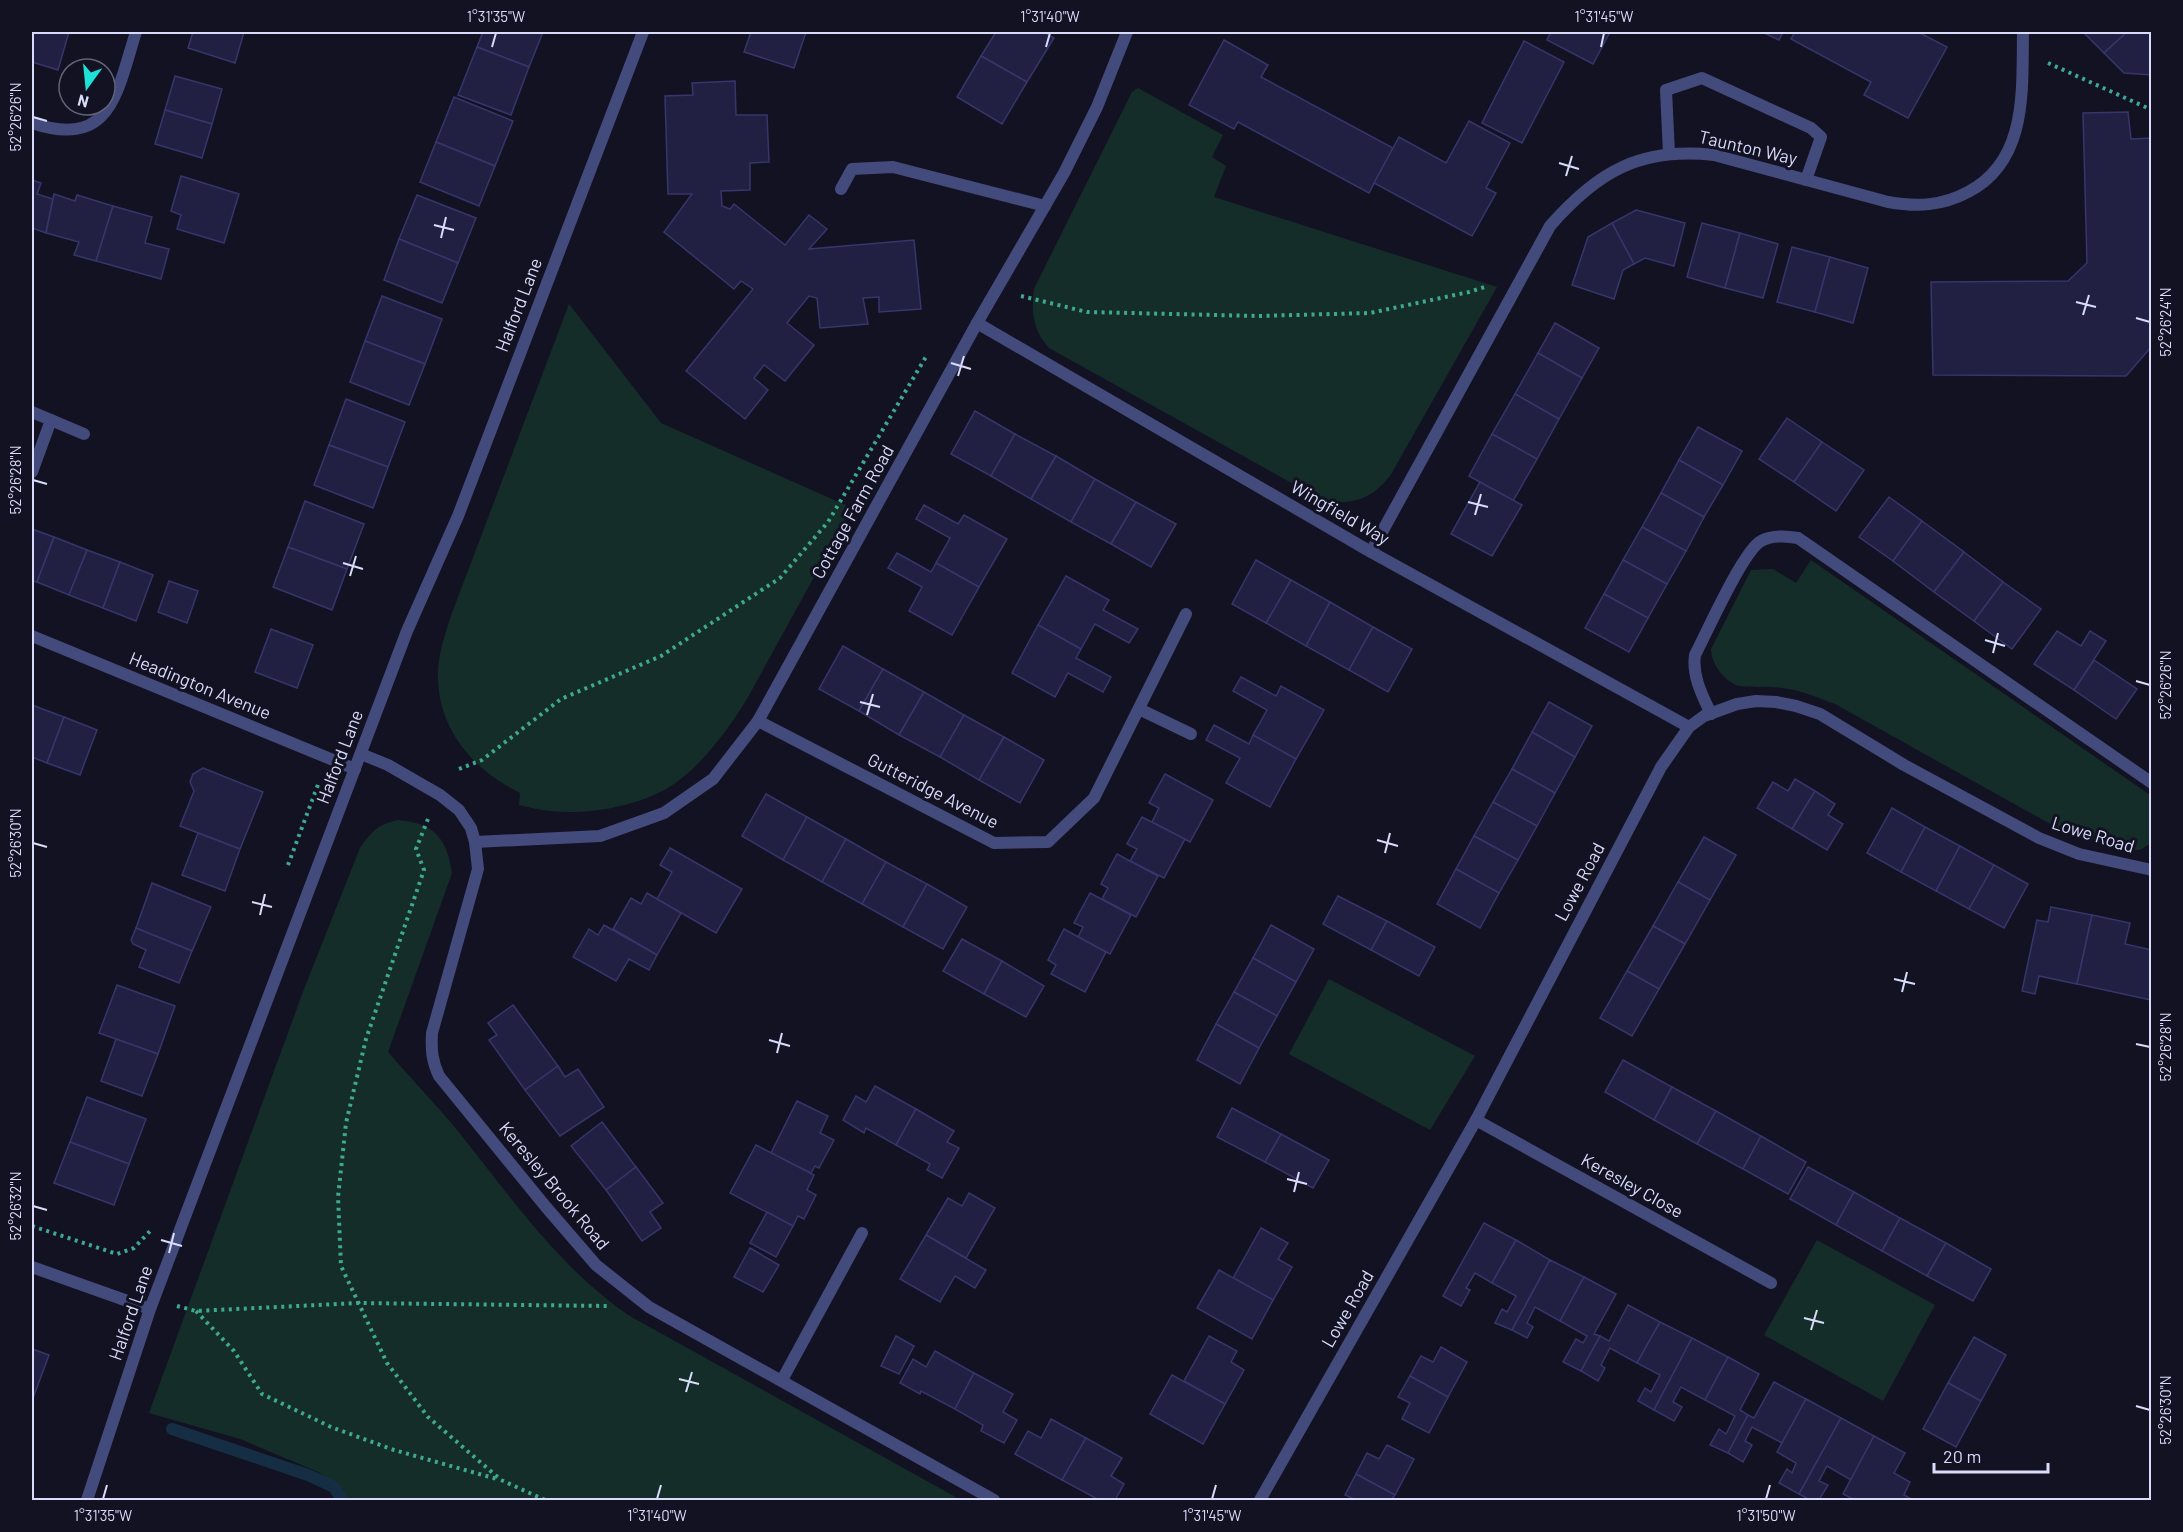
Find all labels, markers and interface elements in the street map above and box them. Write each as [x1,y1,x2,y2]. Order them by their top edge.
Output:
text: 1°31'35"W [467,7,525,25]
text: 1°31'40"W [1020,7,1080,25]
text: 1°31'45"W [1575,7,1633,25]
north arrow [57,57,117,117]
text: 52°26'26"N [6,82,24,152]
text: N [75,91,91,113]
street label: Taunton Way [1697,125,1800,169]
street label: Halford Lane [490,255,546,355]
text: 52°26'24"N [2156,287,2174,357]
street label: Cottage Farm Road [806,441,898,582]
text: 52°26'28"N [6,445,24,515]
street label: Wingfield Way [1287,475,1394,549]
street label: Headington Avenue [126,647,274,724]
text: 52°26'26"N [2156,650,2174,720]
street label: Halford Lane [311,707,367,807]
street label: Gutteridge Avenue [864,748,1003,833]
text: 52°26'30"N [6,808,24,878]
street label: Lowe Road [2049,811,2137,857]
street label: Lowe Road [1549,839,1609,924]
text: 52°26'28"N [2156,1012,2174,1082]
street label: Keresley Brook Road [495,1117,615,1254]
street label: Keresley Close [1578,1148,1687,1222]
text: 52°26'32"N [6,1171,24,1241]
street label: Halford Lane [104,1262,157,1363]
street label: Lowe Road [1316,1266,1378,1351]
text: 52°26'30"N [2156,1375,2174,1445]
scale bar [1934,1436,2048,1474]
text: 20 m [1943,1445,1981,1467]
text: 1°31'35"W [74,1506,132,1524]
text: 1°31'40"W [627,1506,687,1524]
text: 1°31'45"W [1183,1506,1241,1524]
text: 1°31'50"W [1736,1506,1796,1524]

